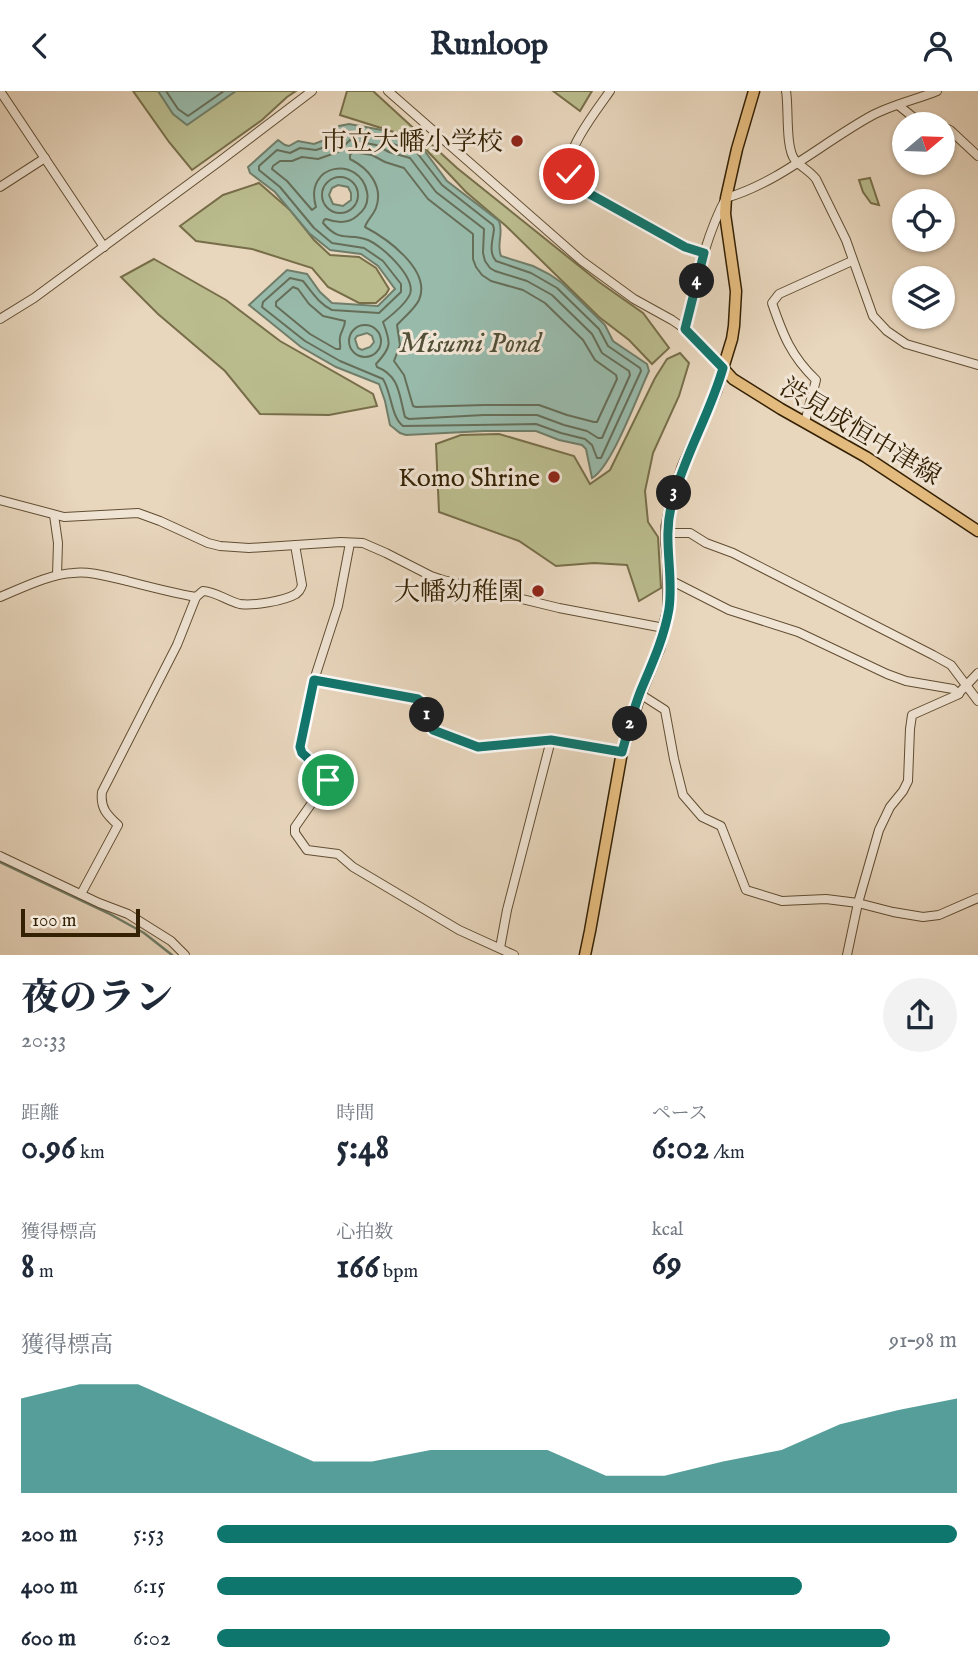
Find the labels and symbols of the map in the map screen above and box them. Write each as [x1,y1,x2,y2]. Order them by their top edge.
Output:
north arrow [892,112,956,175]
place label: 市立大幡小学校 [321,126,503,159]
marker: 市立大幡小学校 [509,133,525,149]
pin [539,144,599,204]
pin: 4 [680,263,714,299]
water label: Misumi Pond [399,327,543,362]
street label: 渋見成恒中津線 [774,371,947,493]
place label: Komo Shrine [398,462,540,495]
marker: Komo Shrine [546,469,562,485]
pin: 3 [656,475,692,511]
place label: 大幡幼稚園 [394,576,524,609]
marker: 大幡幼稚園 [530,583,546,599]
pin: 1 [410,697,444,733]
pin: 2 [612,707,648,741]
pin [298,750,358,810]
scale bar [21,905,140,937]

